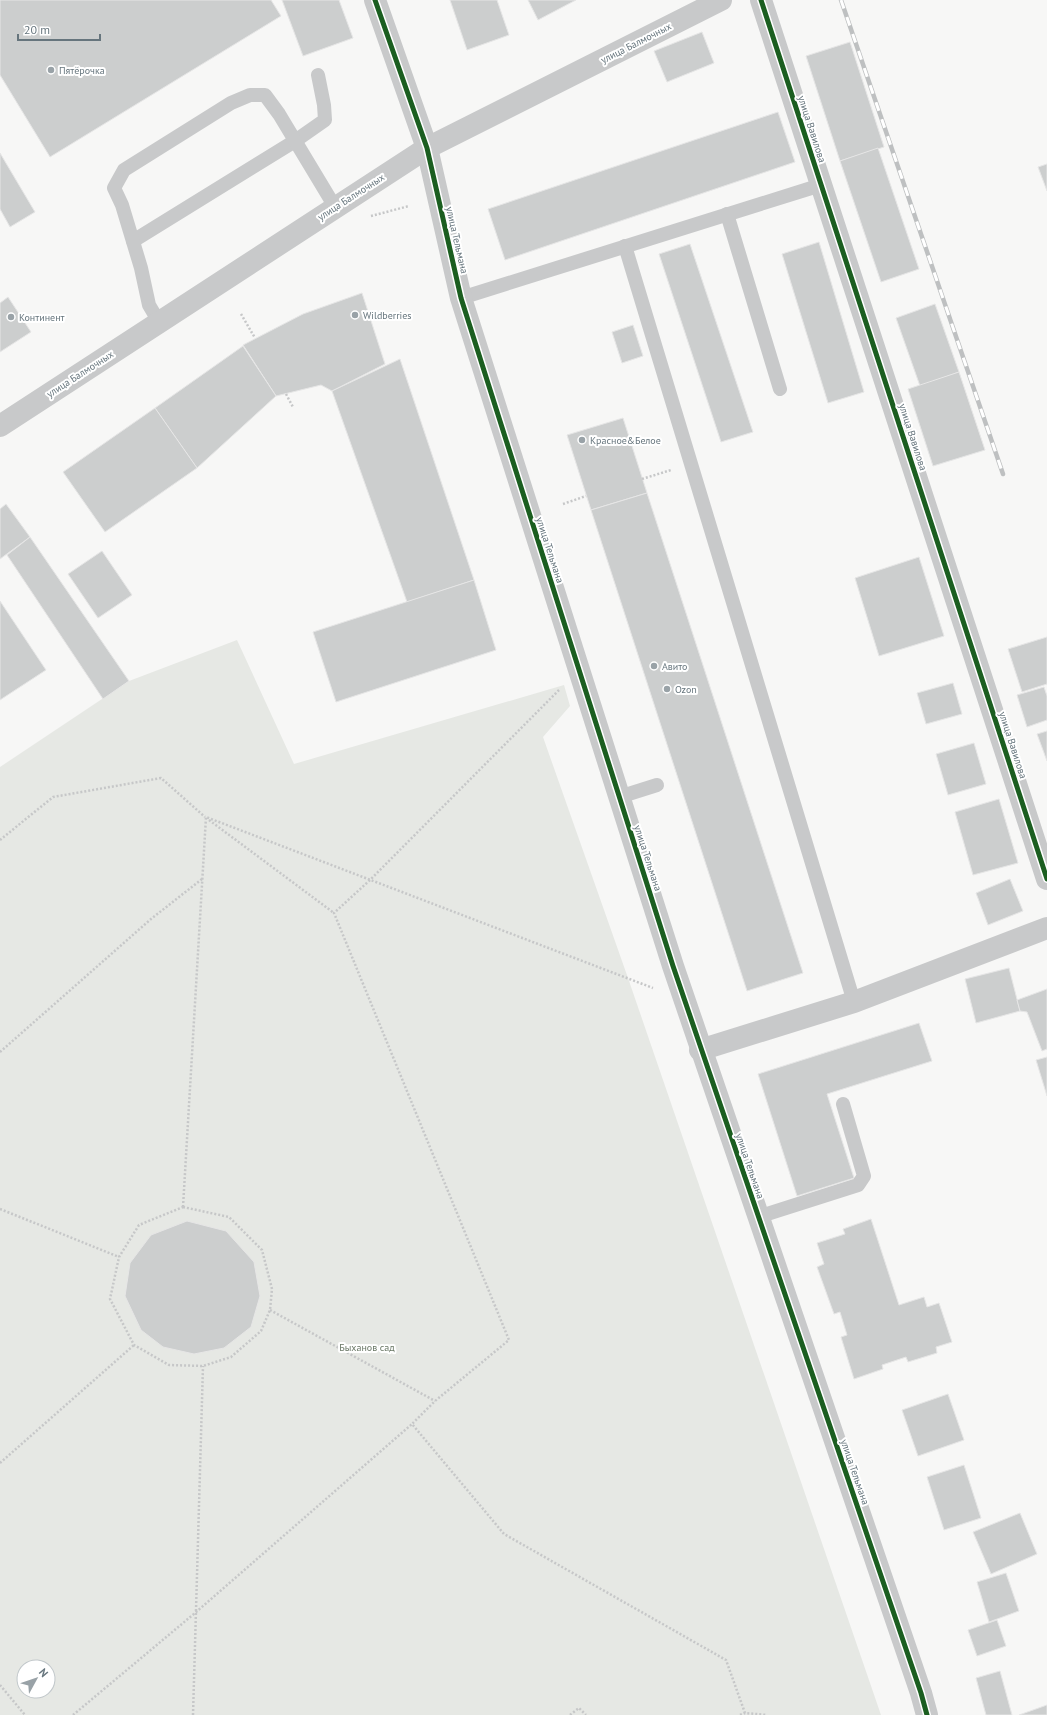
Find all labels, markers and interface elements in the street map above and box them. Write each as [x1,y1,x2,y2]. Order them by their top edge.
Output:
scale bar [18,16,100,42]
street label: улица Балмочных [599,20,673,66]
text: 20 m [24,22,50,37]
place label: Пятёрочка [59,64,105,77]
marker: Пятёрочка [46,65,56,75]
street label: улица Вавилова [795,94,829,164]
street label: улица Балмочных [315,170,387,224]
street label: улица Тельмана [443,205,471,275]
place label: Wildberries [363,309,412,322]
marker: Wildberries [350,310,360,320]
place label: Континент [19,311,65,324]
marker: Континент [6,312,16,322]
street label: улица Балмочных [44,347,116,401]
street label: улица Вавилова [896,402,930,472]
place label: Красное&Белое [590,434,661,447]
marker: Красное&Белое [577,435,587,445]
street label: улица Тельмана [533,515,567,585]
place label: Авито [662,660,687,673]
marker: Авито [649,661,659,671]
place label: Ozon [675,683,697,696]
marker: Ozon [662,684,672,694]
street label: улица Вавилова [996,710,1030,780]
street label: улица Тельмана [631,823,665,893]
street label: улица Тельмана [733,1132,767,1200]
park label: Быханов сад [339,1341,395,1354]
street label: улица Тельмана [838,1438,872,1506]
north arrow [16,1659,56,1699]
text: N [36,1665,51,1680]

